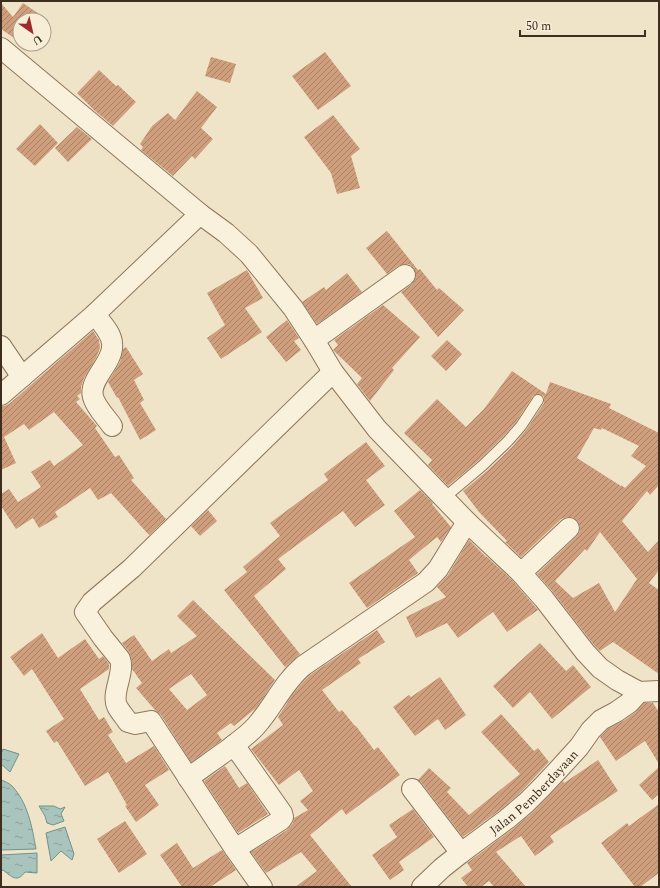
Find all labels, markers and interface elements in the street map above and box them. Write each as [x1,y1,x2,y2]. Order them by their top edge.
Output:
north arrow [12,12,52,52]
scale bar [520,12,645,38]
text: 50 m [526,17,551,36]
text: U [29,30,46,50]
street label: Jalan Pemberdayaan [485,745,584,840]

